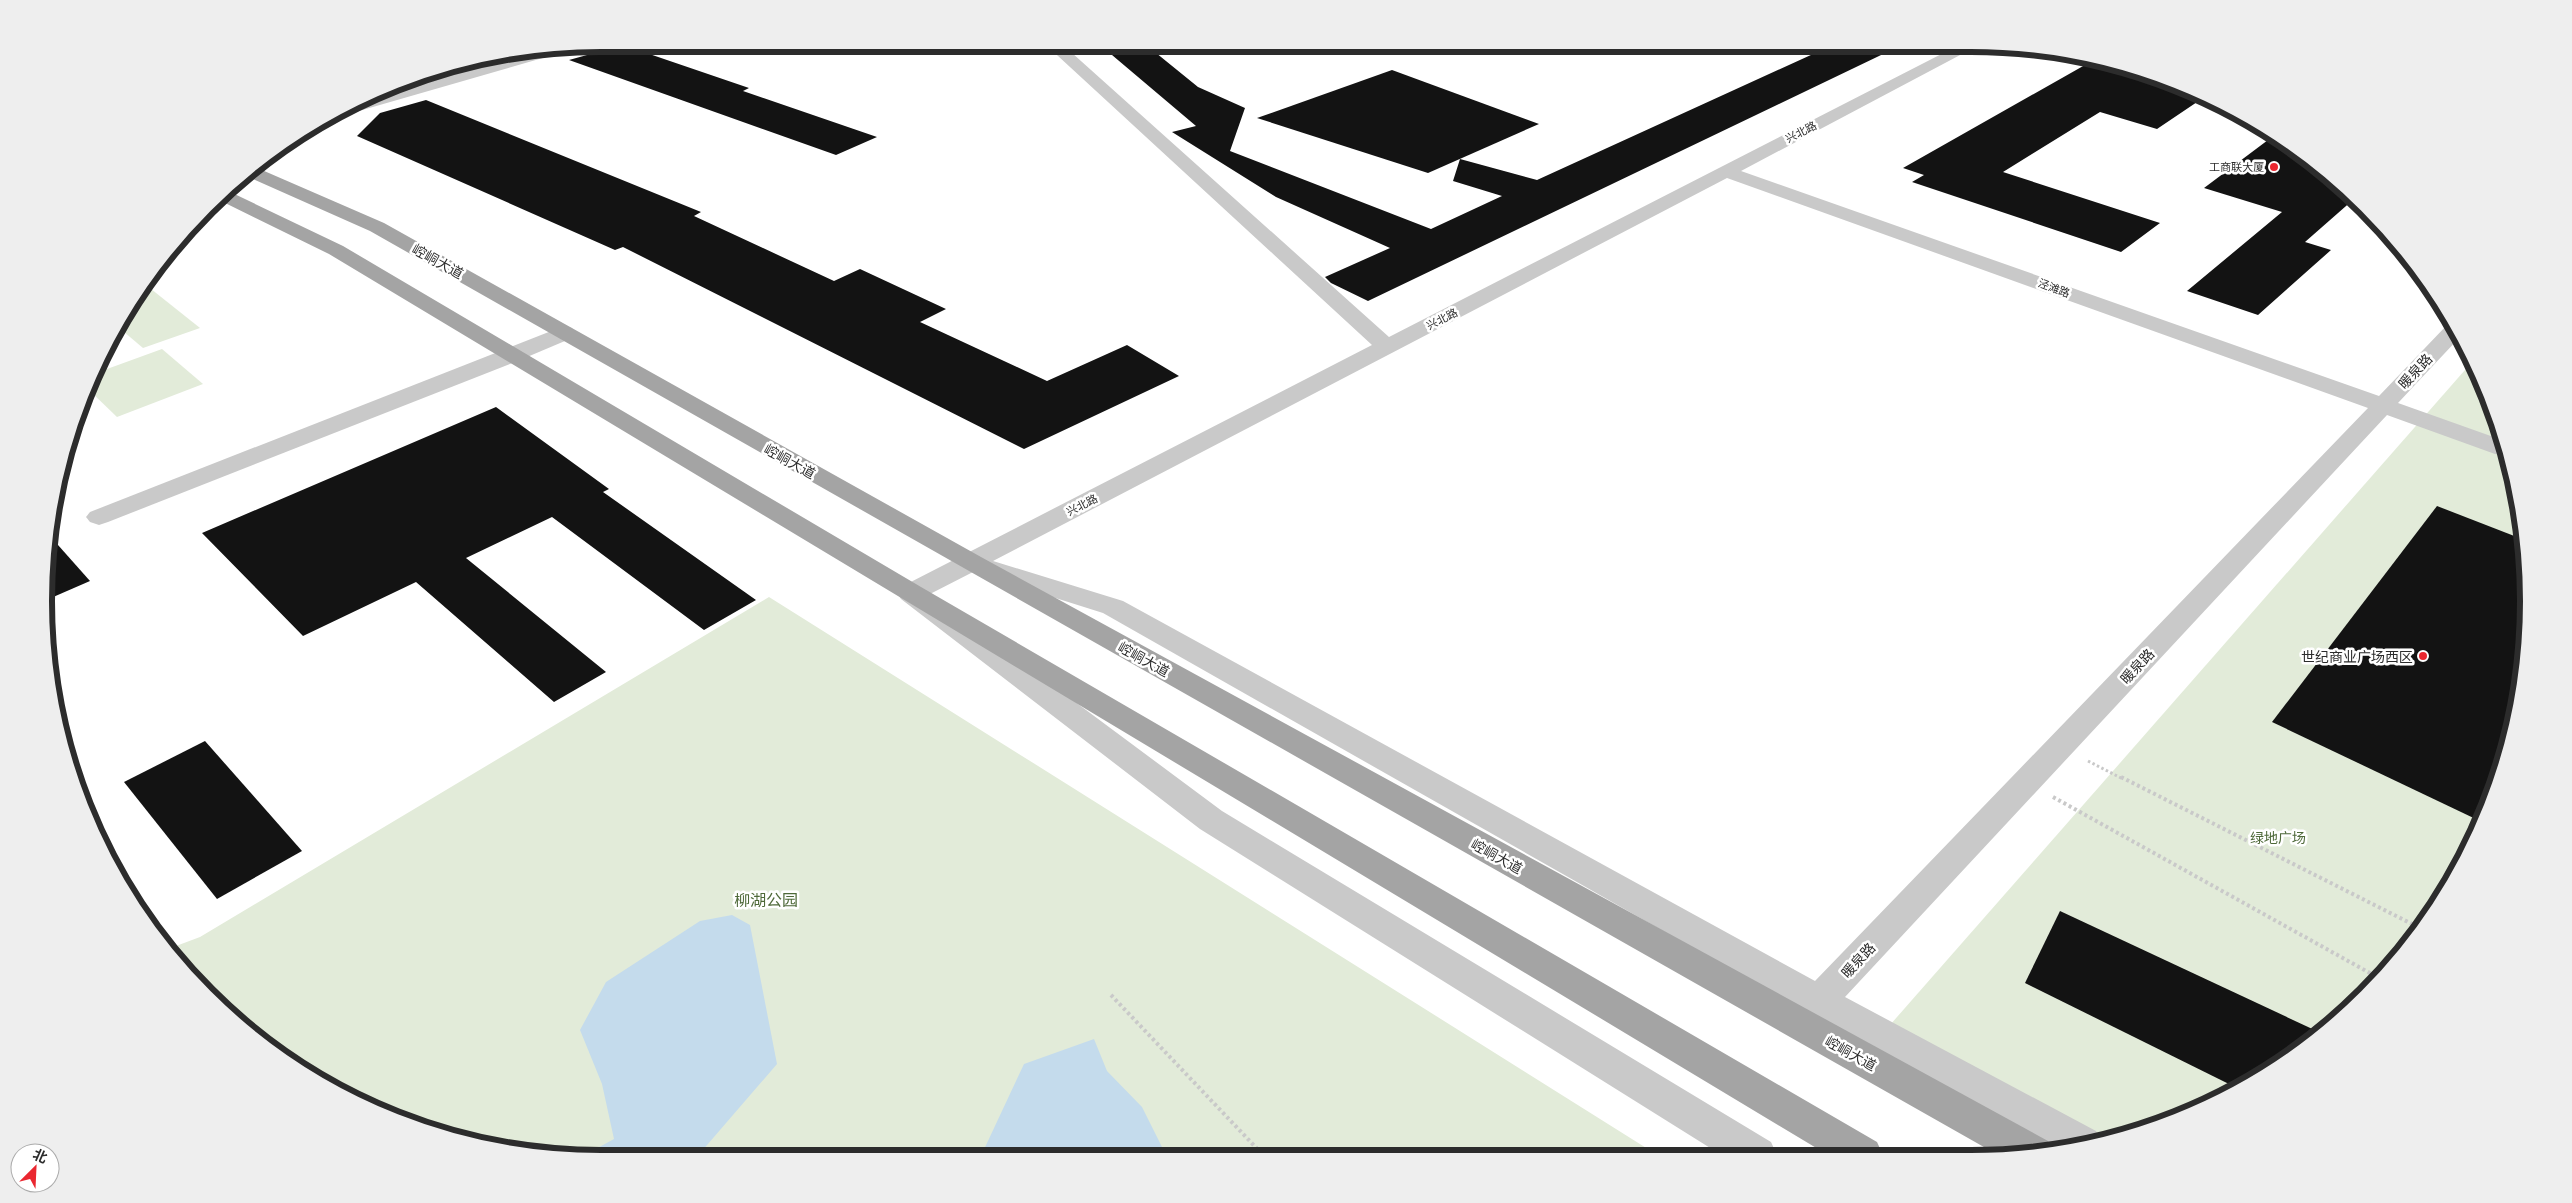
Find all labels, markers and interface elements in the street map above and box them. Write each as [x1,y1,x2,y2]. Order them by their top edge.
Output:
street label: 兴北路 [1783,117,1819,147]
place label: 工商联大厦 [2209,159,2264,175]
marker: 工商联大厦 [2268,161,2280,173]
street label: 崆峒大道 [408,238,468,284]
street label: 泾滩路 [2036,275,2072,301]
street label: 兴北路 [1424,304,1460,334]
street label: 暖泉路 [2393,348,2437,394]
street label: 崆峒大道 [760,438,820,484]
street label: 兴北路 [1064,490,1100,520]
street label: 崆峒大道 [1114,636,1174,682]
street label: 暖泉路 [2115,643,2159,689]
place label: 世纪商业广场西区 [2301,646,2413,667]
marker: 世纪商业广场西区 [2417,650,2429,662]
park label: 绿地广场 [2250,827,2306,848]
street label: 崆峒大道 [1467,833,1527,879]
park label: 柳湖公园 [734,888,798,912]
street label: 暖泉路 [1836,937,1880,983]
street label: 崆峒大道 [1821,1030,1881,1076]
north arrow [10,1143,60,1193]
text: 北 [30,1143,51,1168]

